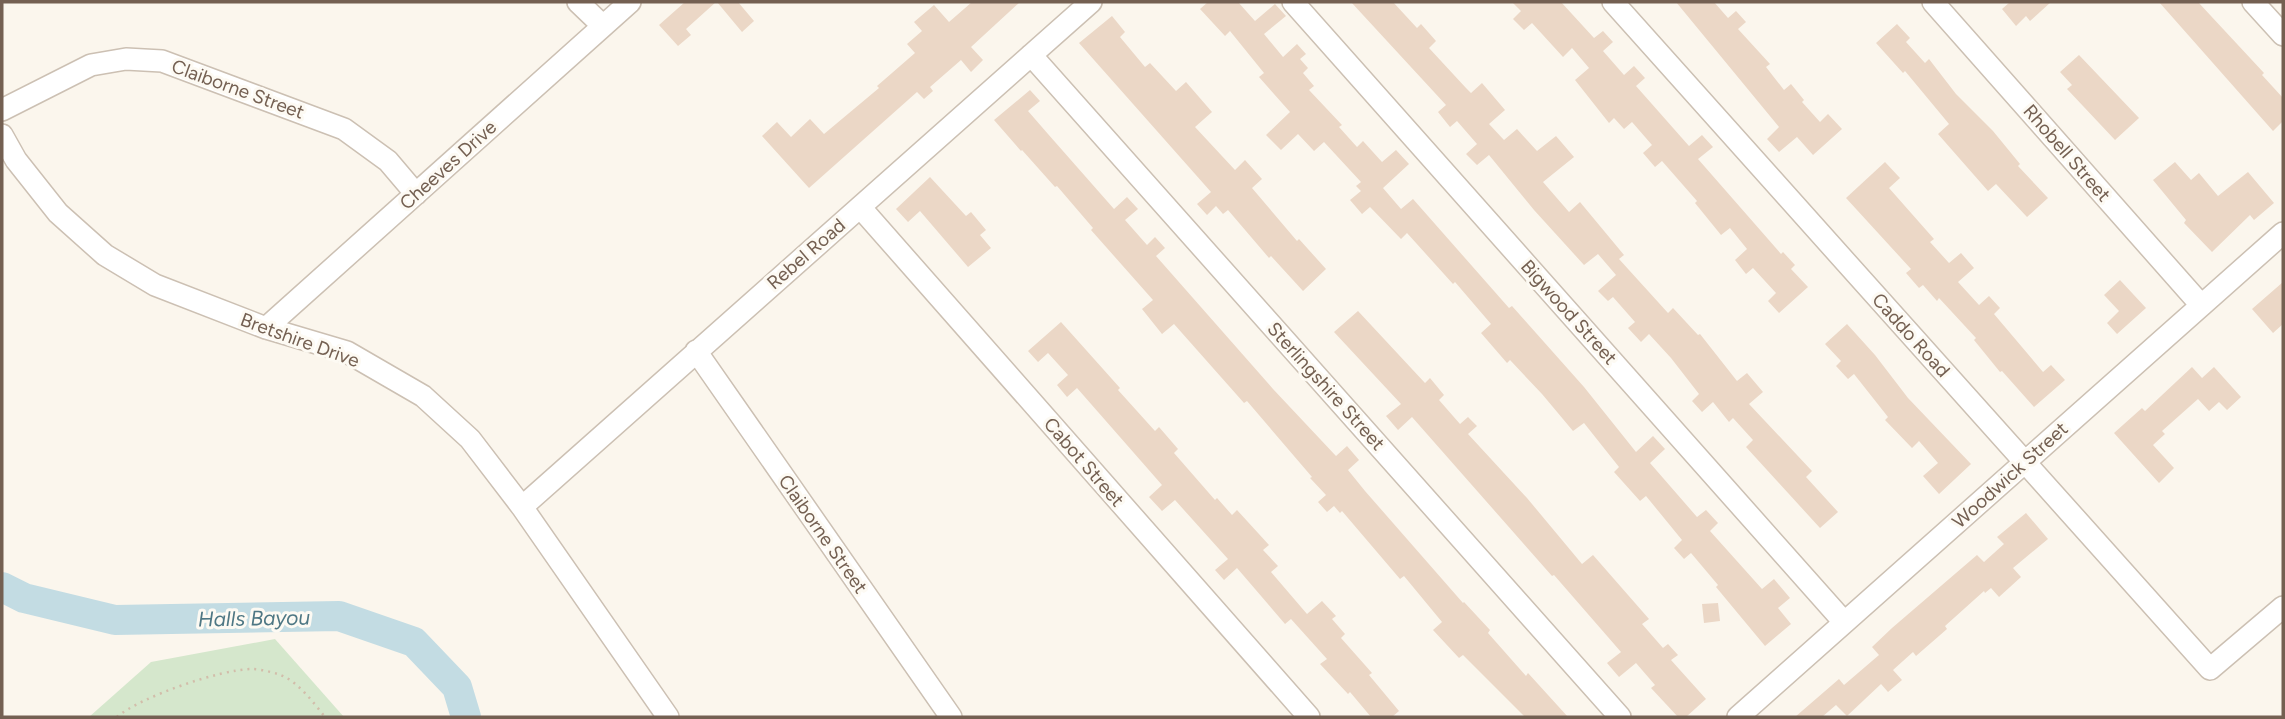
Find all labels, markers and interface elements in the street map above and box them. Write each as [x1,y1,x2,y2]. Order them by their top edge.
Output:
street label: Claiborne Street [169,54,307,124]
street label: Rhobell Street [2019,100,2115,206]
street label: Cheeves Drive [395,116,501,214]
street label: Rebel Road [762,214,850,294]
street label: Bigwood Street [1516,255,1622,369]
street label: Caddo Road [1867,288,1955,382]
street label: Bretshire Drive [237,308,363,372]
street label: Sterlingshire Street [1262,317,1390,455]
street label: Cabot Street [1039,413,1129,511]
street label: Woodwick Street [1948,417,2072,533]
street label: Claiborne Street [774,470,872,598]
water label: Halls Bayou [198,605,311,631]

